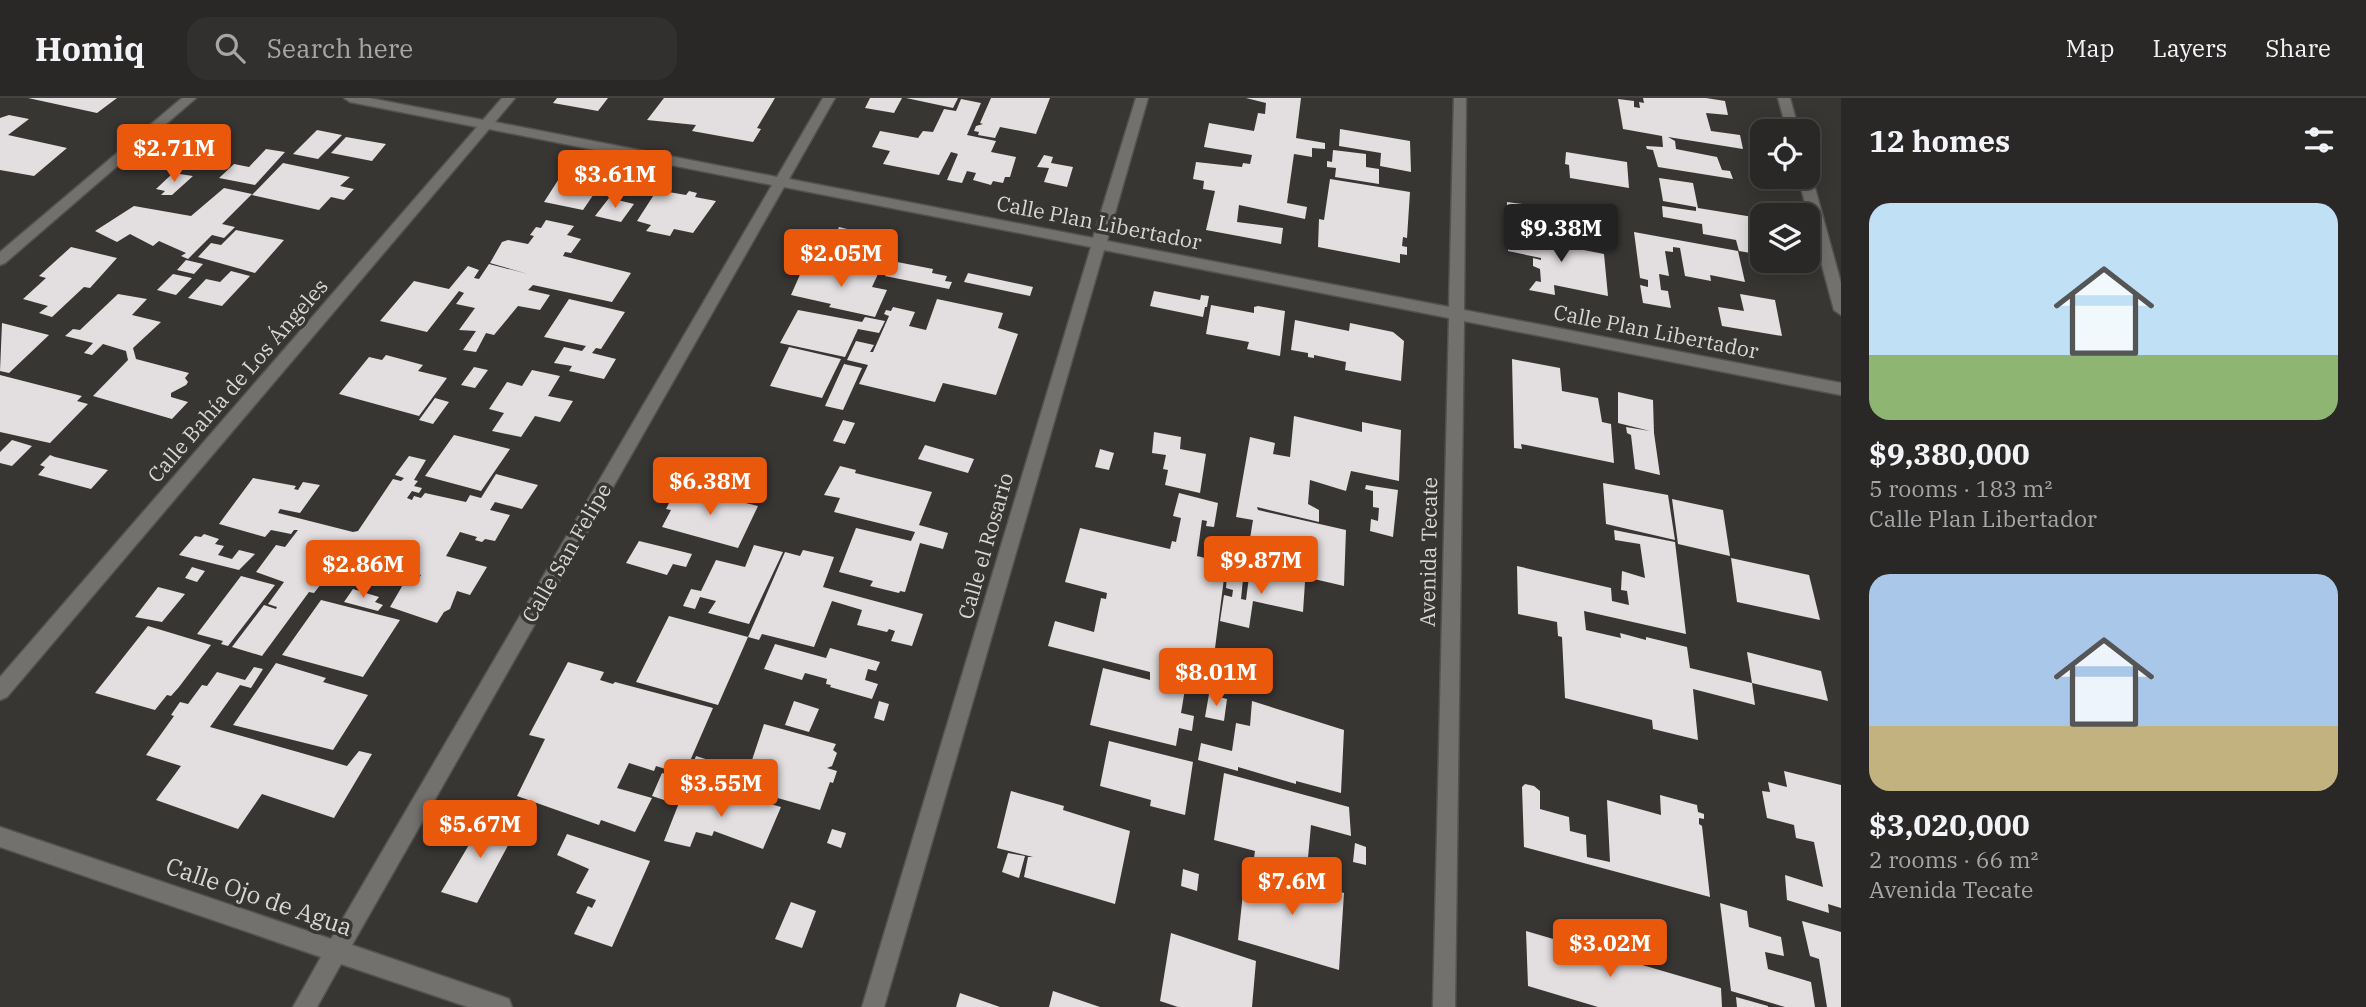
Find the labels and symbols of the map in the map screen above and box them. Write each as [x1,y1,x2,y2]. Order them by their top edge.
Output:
pin: $2.71M [117,125,231,184]
pin: $3.61M [558,150,672,210]
street label: Calle Plan Libertador [994,188,1205,256]
pin: $9.38M [1504,204,1618,264]
pin: $2.05M [784,230,898,289]
street label: Calle Bahía de Los Ángeles [141,272,334,488]
street label: Calle Plan Libertador [1551,297,1762,365]
pin: $6.38M [653,458,767,517]
street label: Calle el Rosario [951,469,1019,622]
street label: Avenida Tecate [1413,477,1443,627]
street label: Calle San Felipe [515,478,617,627]
pin: $9.87M [1204,536,1318,596]
pin: $2.86M [306,540,420,600]
pin: $8.01M [1159,648,1273,708]
pin: $3.55M [664,760,778,819]
pin: $5.67M [423,800,537,860]
street label: Calle Ojo de Agua [162,849,357,943]
pin: $7.6M [1243,858,1341,917]
pin: $3.02M [1553,920,1667,979]

